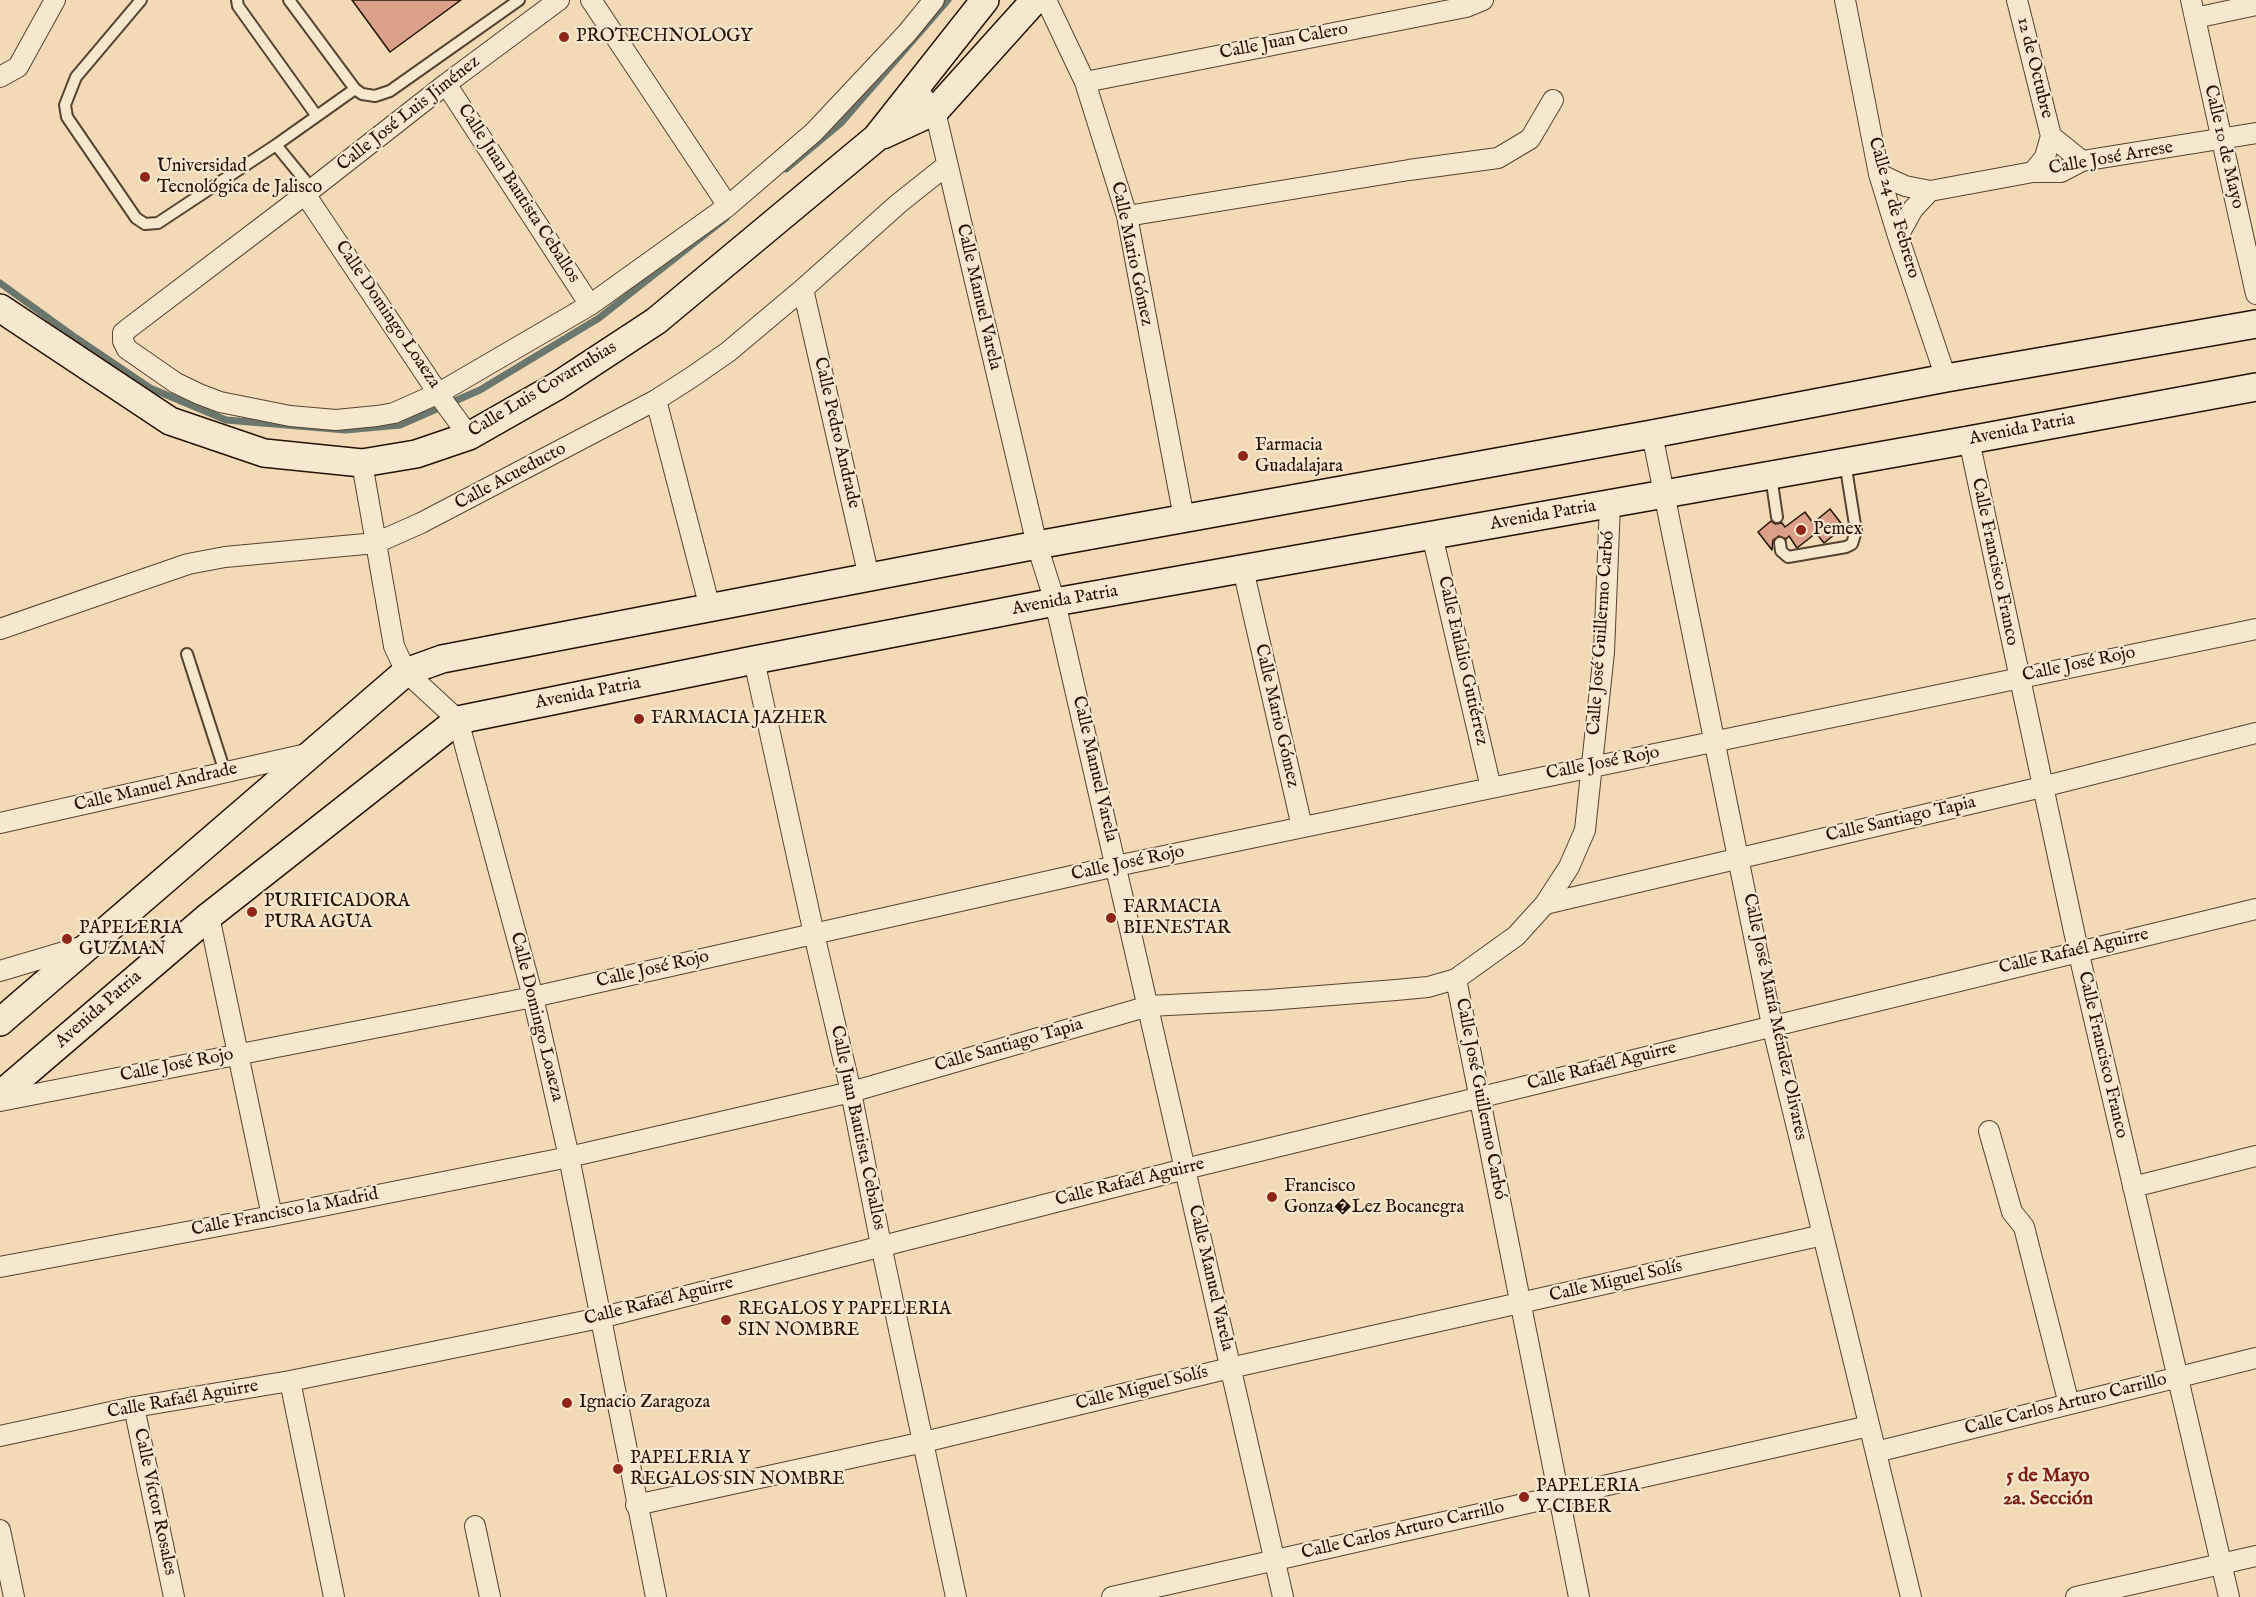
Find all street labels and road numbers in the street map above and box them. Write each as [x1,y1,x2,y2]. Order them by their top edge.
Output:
street label: 12 de Octubre [2011,15,2057,121]
street label: Calle Juan Calero [1218,19,1350,65]
street label: Calle José Luis Jiménez [333,52,485,176]
street label: Calle 10 de Mayo [2198,83,2248,211]
street label: Calle Juan Bautista Ceballos [452,101,584,287]
street label: Calle 24 de Febrero [1863,135,1923,281]
street label: Calle José Arrese [2047,137,2175,181]
street label: Calle Mario Gómez [1105,180,1157,328]
street label: Calle Manuel Varela [951,222,1005,372]
street label: Calle Domingo Loaeza [330,237,444,393]
street label: Calle Luis Covarrubias [465,337,621,443]
street label: Calle Pedro Andrade [808,355,864,511]
street label: Avenida Patria [1967,409,2077,451]
street label: Calle Acueducto [452,439,570,515]
street label: Calle Francisco Franco [1966,476,2022,648]
street label: Avenida Patria [1488,496,1598,536]
street label: Calle José Guillermo Carbó [1584,530,1620,736]
street label: Calle Eulalio Gutiérrez [1432,574,1492,748]
street label: Avenida Patria [1010,581,1120,621]
street label: Calle Mario Gómez [1249,642,1303,790]
street label: Calle José Rojo [2021,642,2137,688]
street label: Avenida Patria [533,673,643,715]
street label: Calle Manuel Varela [1067,694,1121,844]
street label: Calle José Rojo [1545,742,1661,786]
street label: Calle Manuel Andrade [72,759,240,817]
street label: Calle Santiago Tapia [1824,792,1978,848]
street label: Calle José Rojo [1070,841,1186,887]
street label: Calle José María Méndez Olivares [1737,892,1811,1142]
street label: Calle Rafaél Aguirre [1997,924,2151,980]
street label: Calle Domingo Loaeza [505,930,567,1104]
street label: Calle José Rojo [595,947,711,993]
street label: Avenida Patria [52,967,146,1053]
street label: Calle Francisco Franco [2072,969,2132,1141]
street label: Calle José Guillermo Carbó [1450,996,1510,1202]
street label: Calle Santiago Tapia [932,1015,1086,1077]
street label: Calle Juan Bautista Ceballos [825,1024,889,1232]
street label: Calle Rafaél Aguirre [1525,1038,1679,1096]
street label: Calle José Rojo [119,1044,235,1088]
street label: Calle Rafaél Aguirre [1053,1154,1207,1212]
street label: Calle Francisco la Madrid [190,1184,380,1242]
street label: Calle Manuel Varela [1183,1203,1237,1353]
street label: Calle Miguel Solís [1548,1256,1684,1308]
street label: Calle Rafaél Aguirre [582,1273,736,1331]
street label: Calle Miguel Solís [1074,1362,1210,1416]
street label: Calle Carlos Arturo Carrillo [1963,1369,2169,1441]
street label: Calle Rafaél Aguirre [106,1376,260,1424]
street label: Calle Víctor Rosales [128,1427,180,1577]
street label: Calle Carlos Arturo Carrillo [1300,1497,1506,1565]

